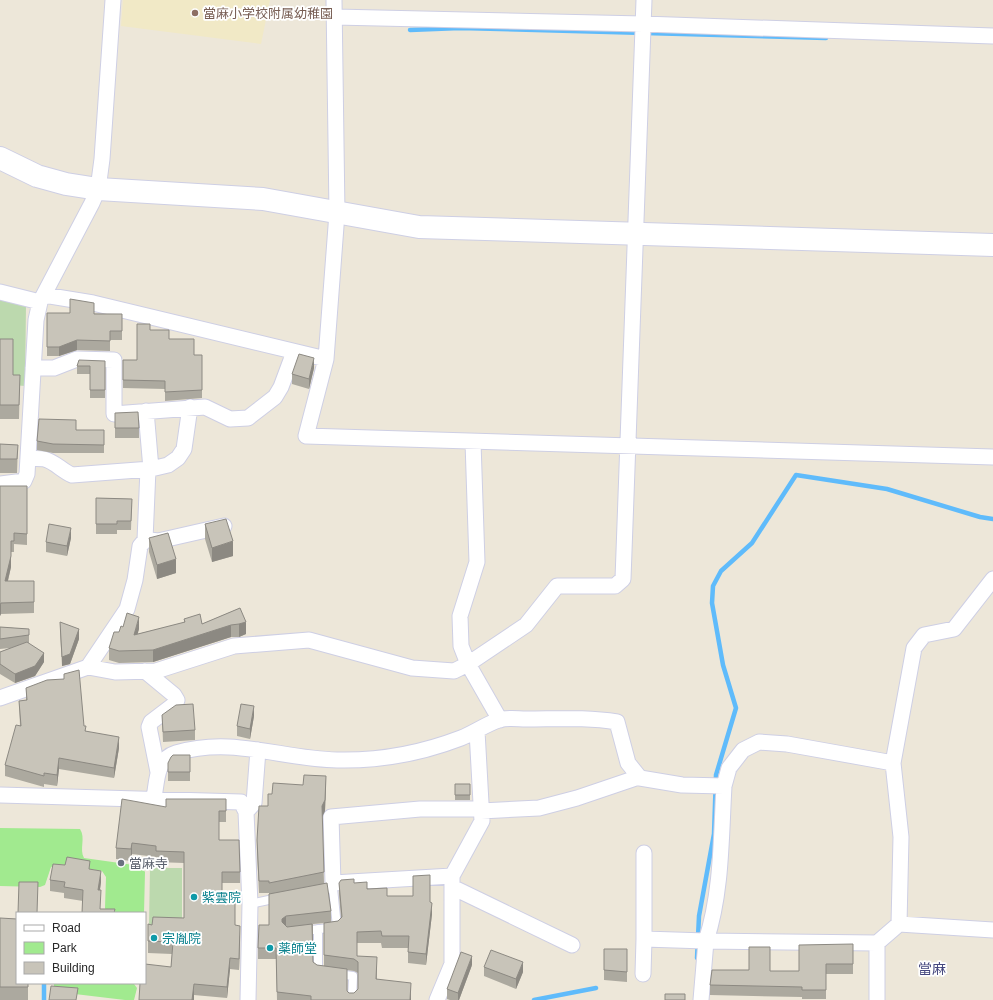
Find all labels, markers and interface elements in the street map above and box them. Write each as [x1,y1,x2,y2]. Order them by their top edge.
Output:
place label: 當麻小学校附属幼稚園 [203,6,333,21]
marker: 當麻小学校附属幼稚園 [190,8,200,18]
place label: 當麻寺 [129,856,168,871]
marker: 當麻寺 [116,858,126,868]
place label: 紫雲院 [202,890,241,905]
marker: 紫雲院 [189,892,199,902]
legend [16,912,146,984]
text: Road [52,921,81,935]
place label: 宗胤院 [162,931,201,946]
marker: 宗胤院 [149,933,159,943]
text: Park [52,941,78,955]
place label: 薬師堂 [278,941,317,956]
marker: 薬師堂 [265,943,275,953]
text: Building [52,961,95,975]
district label: 當麻 [918,961,946,977]

